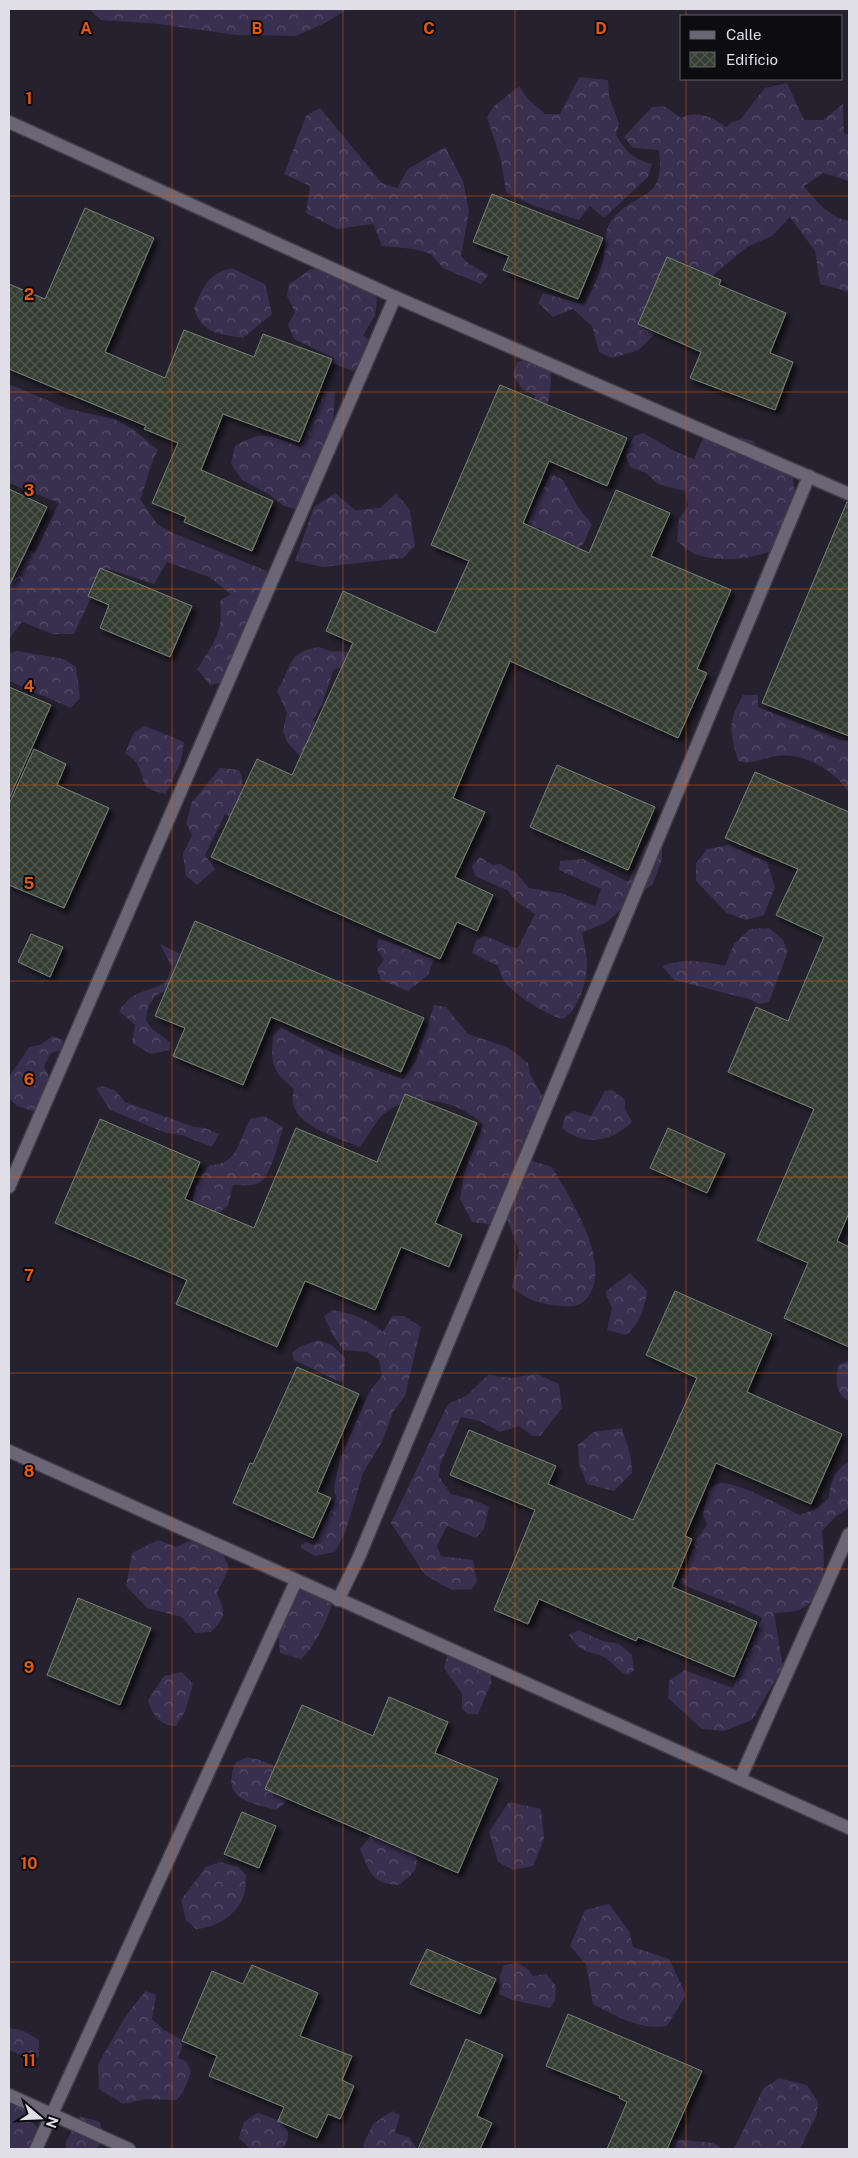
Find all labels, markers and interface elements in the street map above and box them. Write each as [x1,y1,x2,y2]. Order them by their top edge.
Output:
legend [680,15,843,80]
text: A [80,19,92,38]
text: B [252,19,263,38]
text: C [423,19,435,38]
text: D [595,19,607,38]
text: Calle [726,26,762,43]
text: Edificio [726,51,778,68]
text: 1 [26,89,32,108]
text: 2 [24,285,34,304]
text: 3 [24,481,34,500]
text: 4 [24,677,35,696]
text: 5 [24,874,35,893]
text: 6 [24,1070,34,1089]
text: 7 [24,1266,34,1285]
text: 8 [24,1462,35,1481]
text: 9 [24,1658,34,1677]
text: 10 [20,1854,38,1873]
text: 11 [22,2051,36,2070]
north arrow [15,2093,65,2143]
text: N [43,2114,62,2130]

